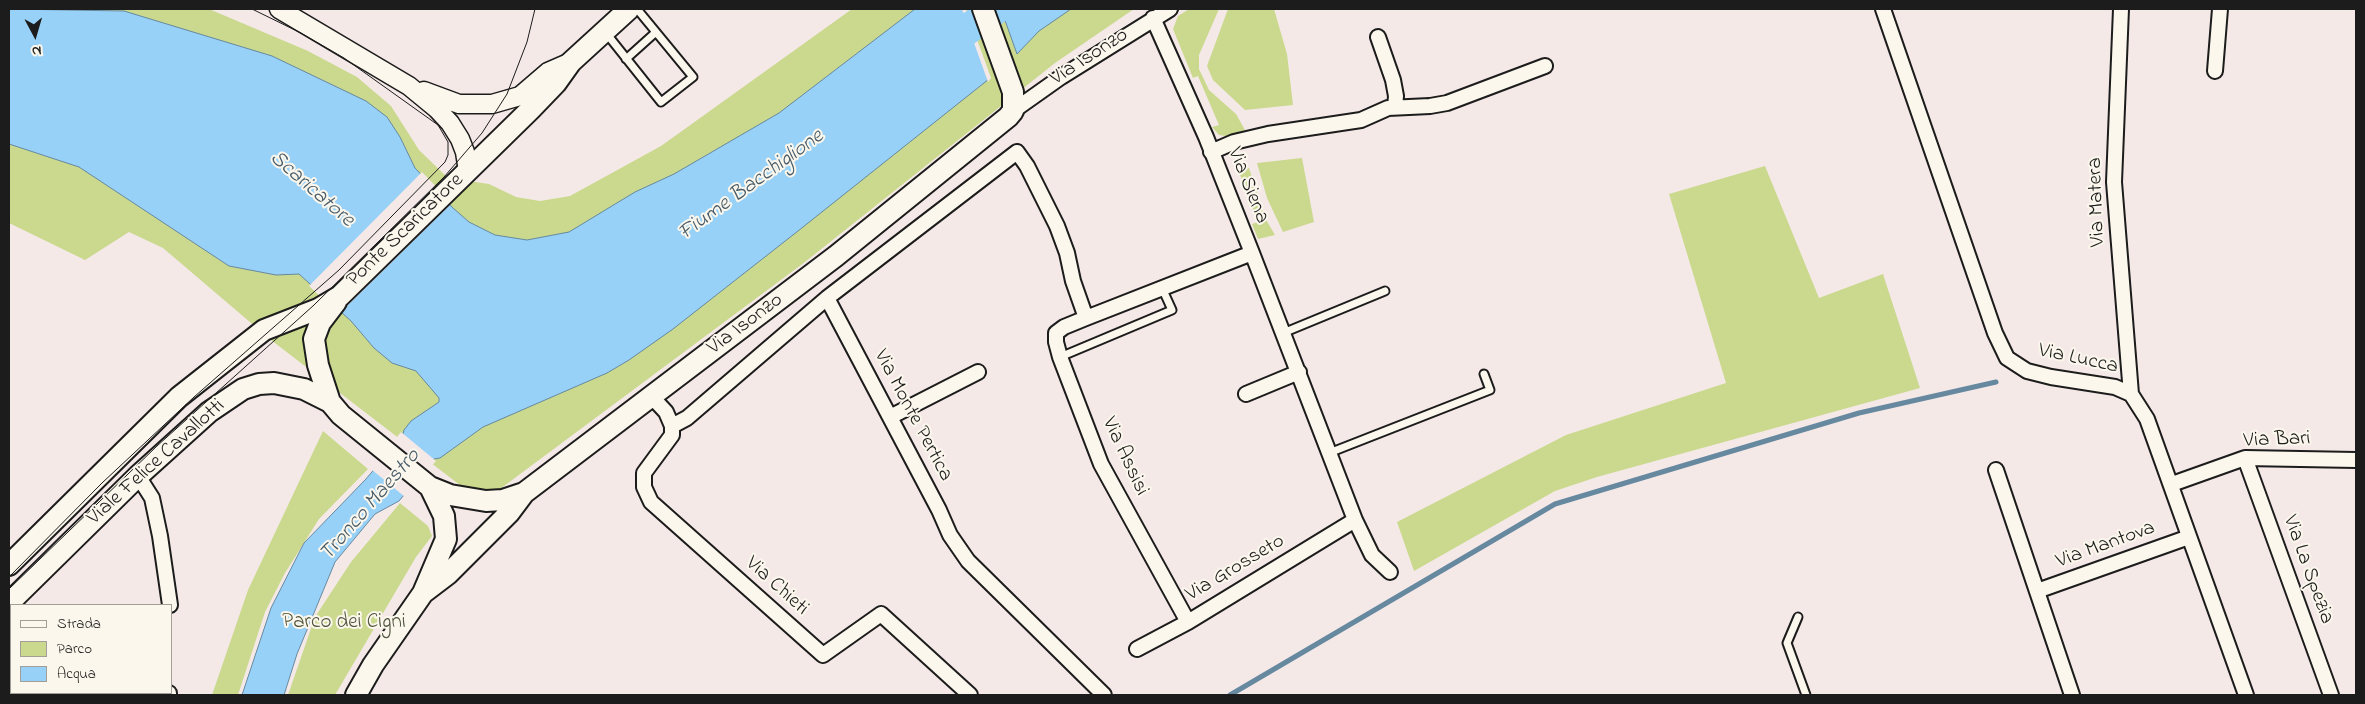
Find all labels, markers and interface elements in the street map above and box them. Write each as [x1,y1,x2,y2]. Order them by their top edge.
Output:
north arrow [10,10,60,60]
street label: Via Isonzo [1046,23,1134,93]
text: N [31,39,42,61]
water label: Fiume Bacchiglione [674,125,830,247]
street label: Via Siena [1220,144,1274,228]
water label: Scaricatore [263,146,359,234]
street label: Via Matera [2084,157,2112,247]
street label: Ponte Scaricatore [342,169,470,293]
street label: Via Isonzo [703,288,789,362]
street label: Via Lucca [2036,339,2120,381]
street label: Via Monte Pertica [867,346,957,486]
street label: Viale Felice Cavallotti [83,395,231,531]
street label: Via Assisi [1095,414,1153,500]
street label: Via Bari [2243,427,2311,455]
water label: Tronco Maestro [315,444,427,568]
street label: Via La Spezia [2276,512,2338,628]
street label: Via Mantova [2053,517,2159,575]
street label: Via Grosseto [1182,530,1290,608]
street label: Via Chieti [739,552,813,622]
legend [10,604,172,694]
park label: Parco dei Cigni [282,611,406,637]
text: Strada [57,613,101,635]
text: Parco [57,638,92,660]
text: Acqua [57,663,96,685]

